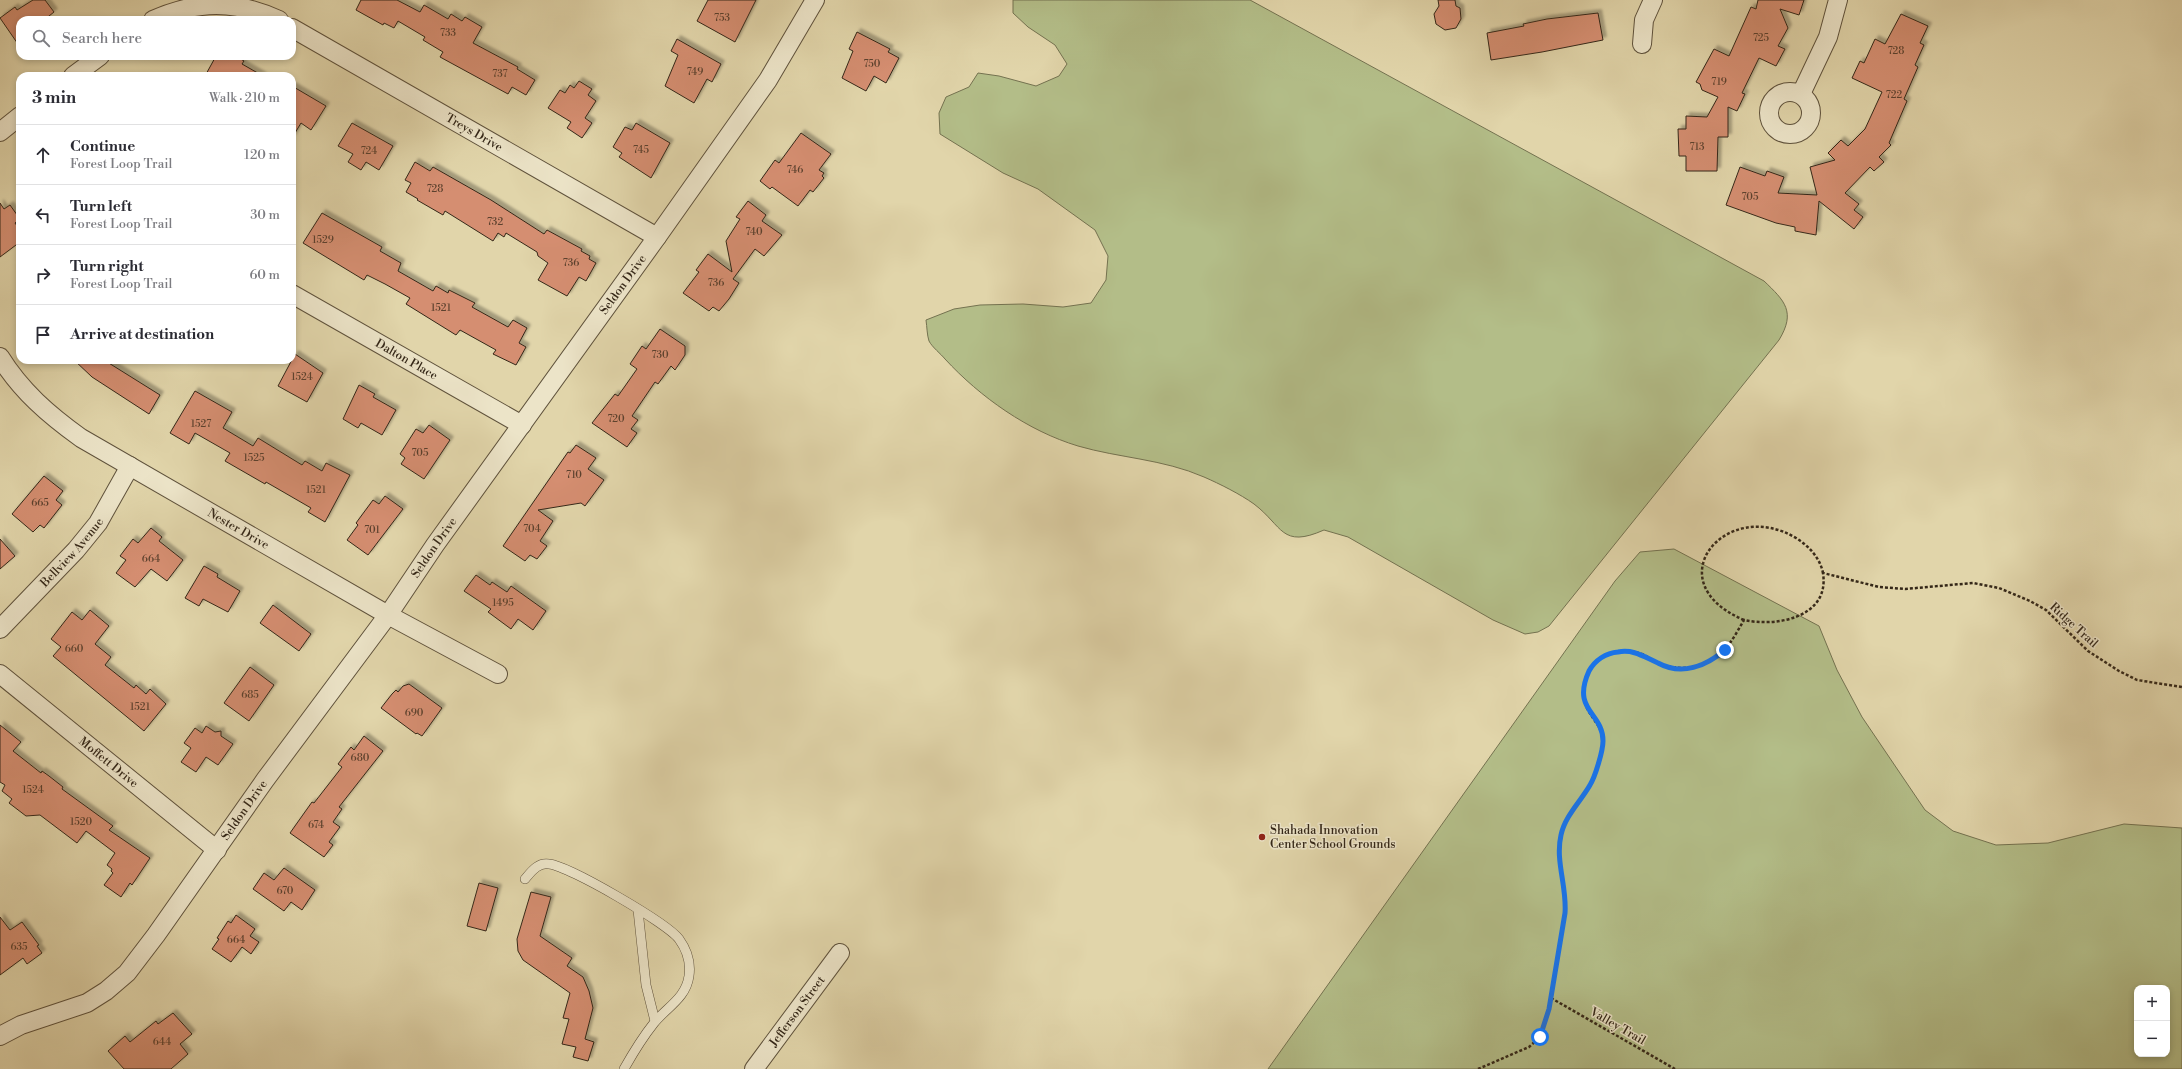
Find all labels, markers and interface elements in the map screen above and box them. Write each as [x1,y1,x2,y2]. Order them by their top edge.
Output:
house number: 753 [714,12,730,24]
search box [16,16,296,60]
icon: search [30,27,52,49]
house number: 733 [440,27,456,39]
text: Search here [62,29,142,48]
house number: 725 [1753,32,1770,44]
house number: 728 [1888,45,1904,57]
house number: 750 [864,58,881,70]
house number: 749 [687,66,703,78]
house number: 737 [492,68,508,80]
house number: 719 [1711,76,1727,88]
text: 3 min [32,87,76,109]
house number: 722 [1886,89,1902,101]
text: Walk · 210 m [209,90,280,106]
street label: Treys Drive [443,111,505,155]
text: Continue [70,137,135,156]
house number: 713 [1689,141,1705,153]
icon: ahead [32,144,54,166]
house number: 745 [633,144,649,156]
house number: 724 [361,145,377,157]
text: 120 m [244,147,280,163]
text: Forest Loop Trail [70,156,172,172]
house number: 746 [787,164,803,176]
house number: 728 [427,183,443,195]
house number: 705 [1742,191,1759,203]
text: Turn left [70,197,132,216]
icon: left [32,204,54,226]
text: 30 m [250,207,280,223]
text: Forest Loop Trail [70,216,172,232]
house number: 732 [487,216,503,228]
house number: 740 [745,226,763,238]
house number: 1529 [312,234,334,246]
street label: Seldon Drive [597,252,650,318]
text: Turn right [70,257,144,276]
house number: 736 [563,257,579,269]
icon: right [32,264,54,286]
text: 60 m [249,267,280,283]
text: Forest Loop Trail [70,276,172,292]
house number: 736 [708,277,724,289]
house number: 1521 [431,302,452,314]
icon: arrive [32,324,54,346]
text: Arrive at destination [70,325,214,344]
street label: Dalton Place [373,336,440,383]
house number: 730 [651,349,669,361]
house number: 1524 [291,371,313,383]
house number: 720 [607,413,625,425]
house number: 1527 [191,418,211,430]
house number: 705 [412,447,429,459]
house number: 1525 [243,452,265,464]
house number: 710 [566,469,582,481]
house number: 1521 [306,484,327,496]
house number: 665 [31,497,49,509]
street label: Nester Drive [205,506,272,553]
street label: Seldon Drive [408,515,460,581]
street label: Bellview Avenue [37,516,107,591]
house number: 704 [523,523,541,535]
house number: 701 [364,524,380,536]
house number: 664 [142,553,160,565]
house number: 1495 [492,597,514,609]
street label: Ridge Trail [2046,600,2101,651]
route end [1716,641,1734,659]
house number: 660 [65,643,84,655]
house number: 685 [241,689,259,701]
house number: 1521 [130,701,151,713]
house number: 690 [405,707,424,719]
street label: Moffett Drive [76,734,141,791]
house number: 680 [351,752,370,764]
street label: Seldon Drive [218,777,271,843]
house number: 1524 [22,784,44,796]
house number: 1520 [70,816,92,828]
house number: 674 [308,819,324,831]
place label: Shahada Innovation Center School Grounds [1270,823,1396,852]
marker: Shahada Innovation Center School Grounds [1257,832,1267,842]
house number: 670 [277,885,294,897]
house number: 664 [227,934,245,946]
house number: 635 [10,941,28,953]
street label: Jefferson Street [766,973,829,1051]
map controls [2134,985,2170,1057]
button: + [2134,985,2170,1021]
street label: Valley Trail [1586,1004,1649,1049]
button: − [2134,1021,2170,1057]
route start [1531,1028,1549,1046]
house number: 644 [153,1036,171,1048]

